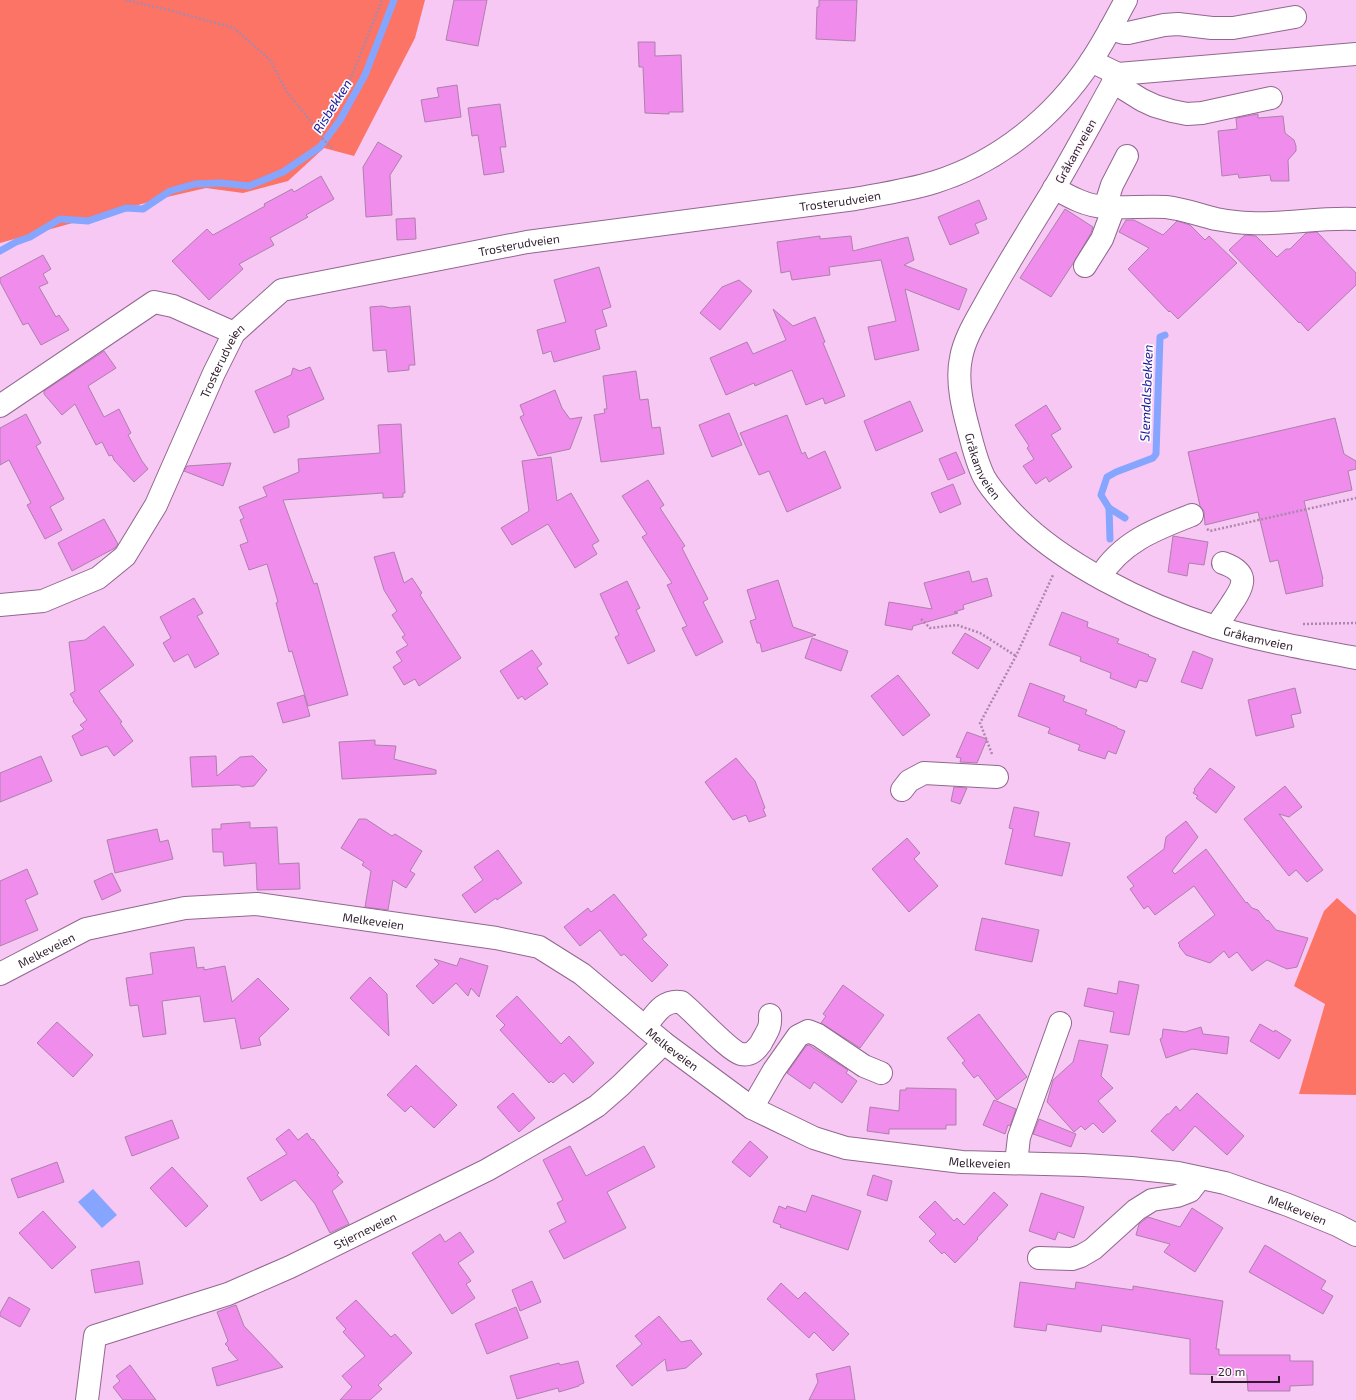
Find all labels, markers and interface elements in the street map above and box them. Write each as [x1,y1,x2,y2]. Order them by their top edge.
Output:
water label: Risbekken [309,76,355,136]
street label: Gråkamveien [1052,116,1098,186]
street label: Trosterudveien [798,188,882,213]
street label: Trosterudveien [477,231,560,258]
street label: Trosterudveien [197,321,247,400]
water label: Slemdalsbekken [1136,344,1156,442]
street label: Gråkamveien [963,431,1004,502]
street label: Gråkamveien [1222,623,1295,653]
street label: Melkeveien [342,909,405,932]
street label: Melkeveien [15,929,77,970]
street label: Melkeveien [644,1024,701,1073]
street label: Melkeveien [948,1153,1011,1170]
street label: Melkeveien [1266,1192,1329,1227]
street label: Stjerneveien [331,1209,398,1251]
scale bar [1212,1358,1279,1384]
text: 20 m [1218,1364,1245,1378]

